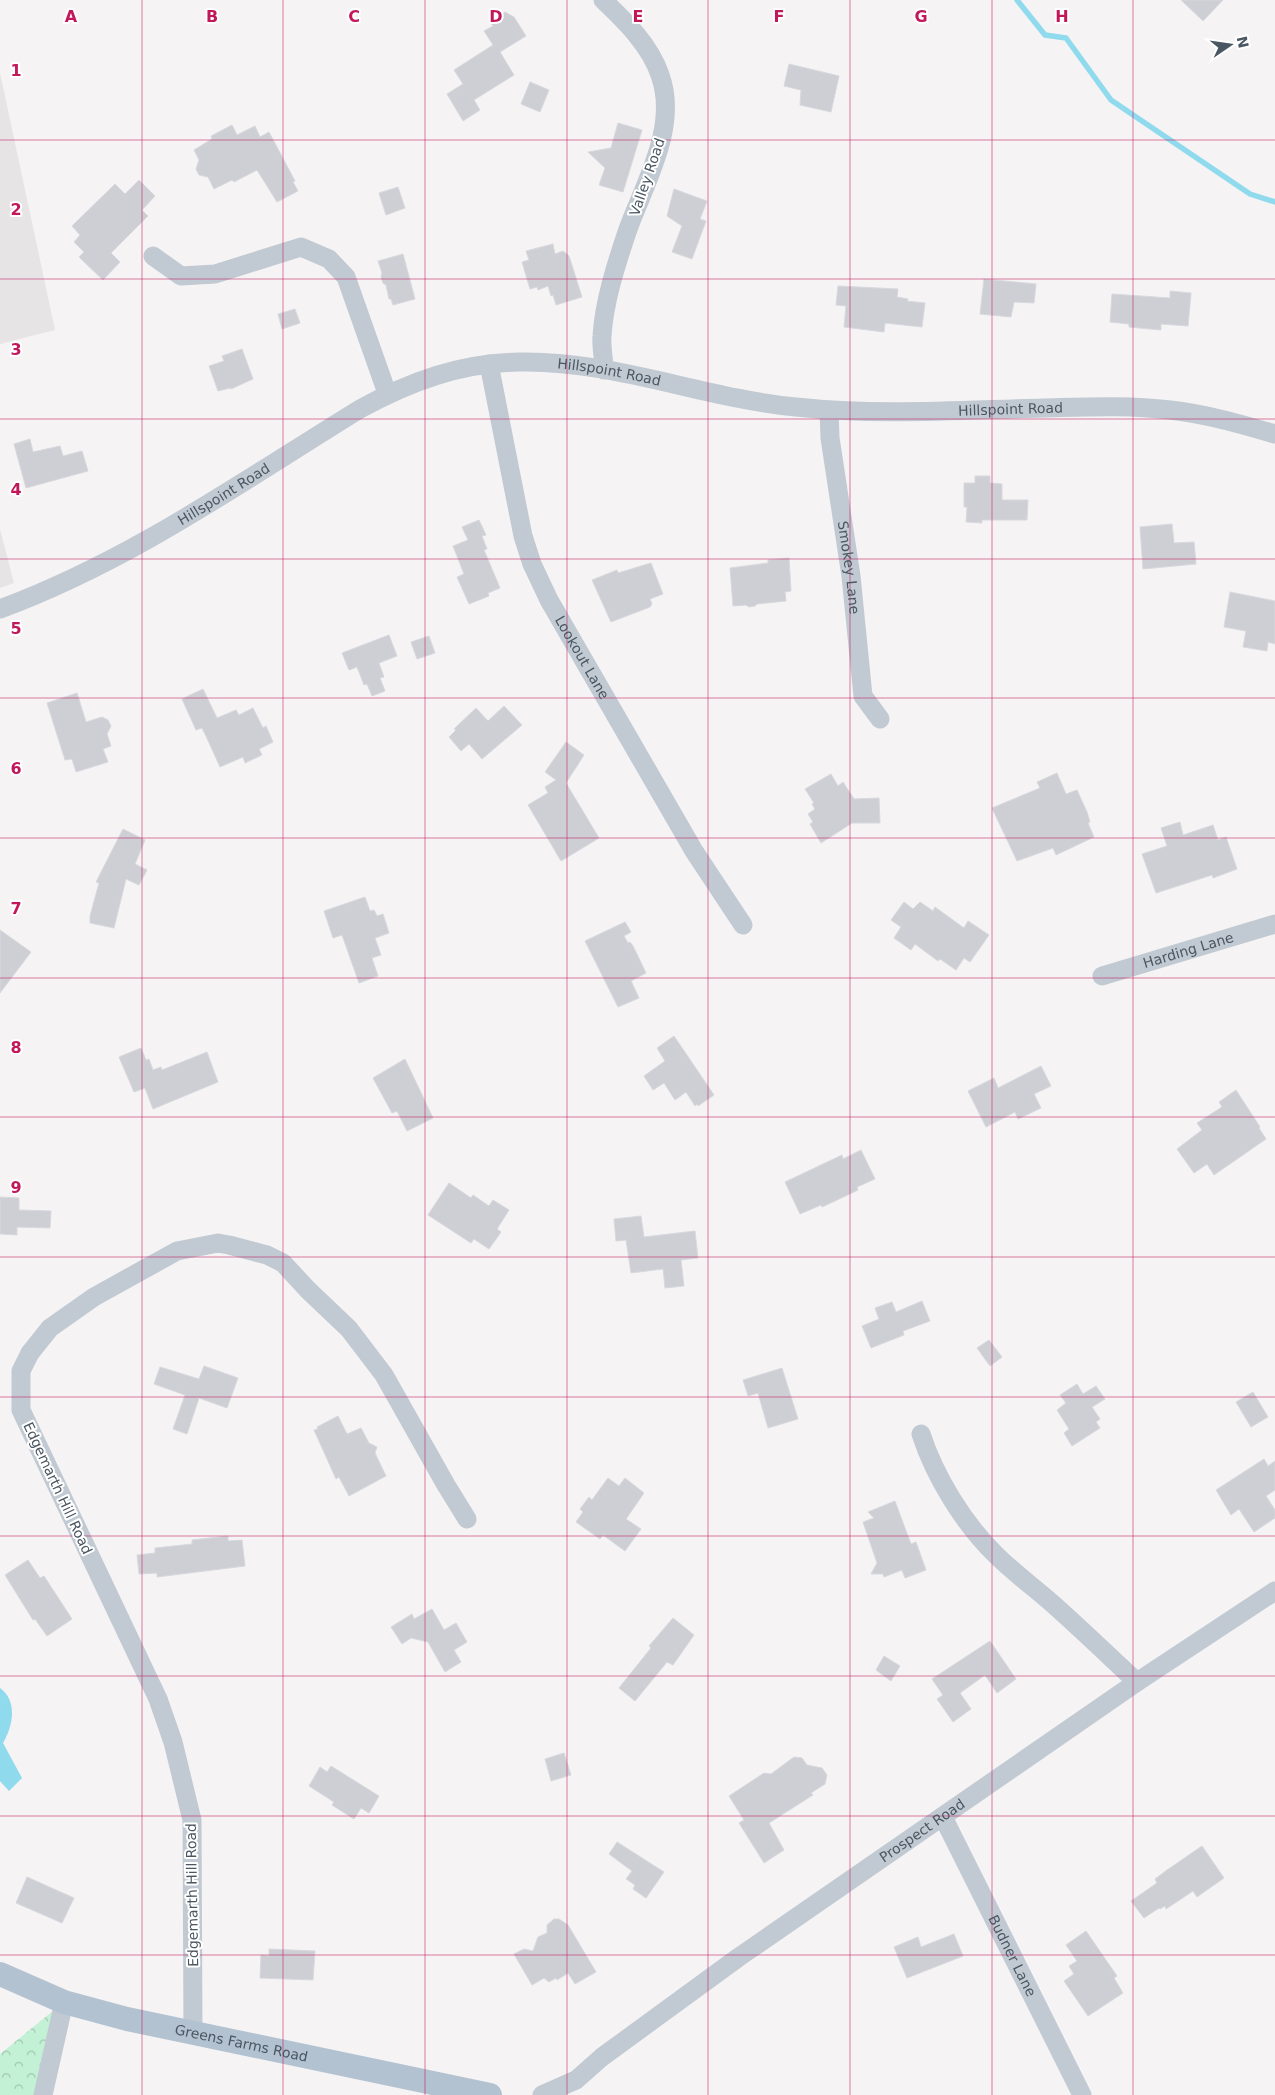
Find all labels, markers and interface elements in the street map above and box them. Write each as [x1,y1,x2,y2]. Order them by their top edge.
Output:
text: A [65,7,78,26]
text: B [206,7,218,26]
text: C [348,7,360,26]
text: D [489,7,503,26]
text: E [633,7,643,26]
text: F [774,7,784,26]
text: G [914,7,928,26]
text: H [1055,7,1069,26]
north arrow [1205,20,1255,70]
text: N [1234,35,1252,50]
text: 1 [10,61,22,80]
street label: Valley Road [626,136,668,218]
text: 2 [10,200,22,219]
text: 3 [10,340,22,359]
street label: Hillspoint Road [557,355,662,389]
street label: Hillspoint Road [958,400,1063,419]
street label: Hillspoint Road [175,460,273,528]
text: 4 [10,480,22,499]
street label: Smokey Lane [835,520,863,615]
street label: Lookout Lane [552,613,613,702]
text: 5 [10,619,22,638]
text: 6 [10,759,22,778]
text: 7 [10,899,22,918]
street label: Harding Lane [1141,929,1235,971]
text: 8 [10,1038,22,1057]
text: 9 [10,1178,22,1197]
street label: Edgemarth Hill Road [20,1419,96,1557]
street label: Prospect Road [876,1796,968,1865]
street label: Edgemarth Hill Road [183,1823,201,1967]
street label: Budner Lane [985,1912,1039,1999]
street label: Greens Farms Road [173,2021,309,2065]

